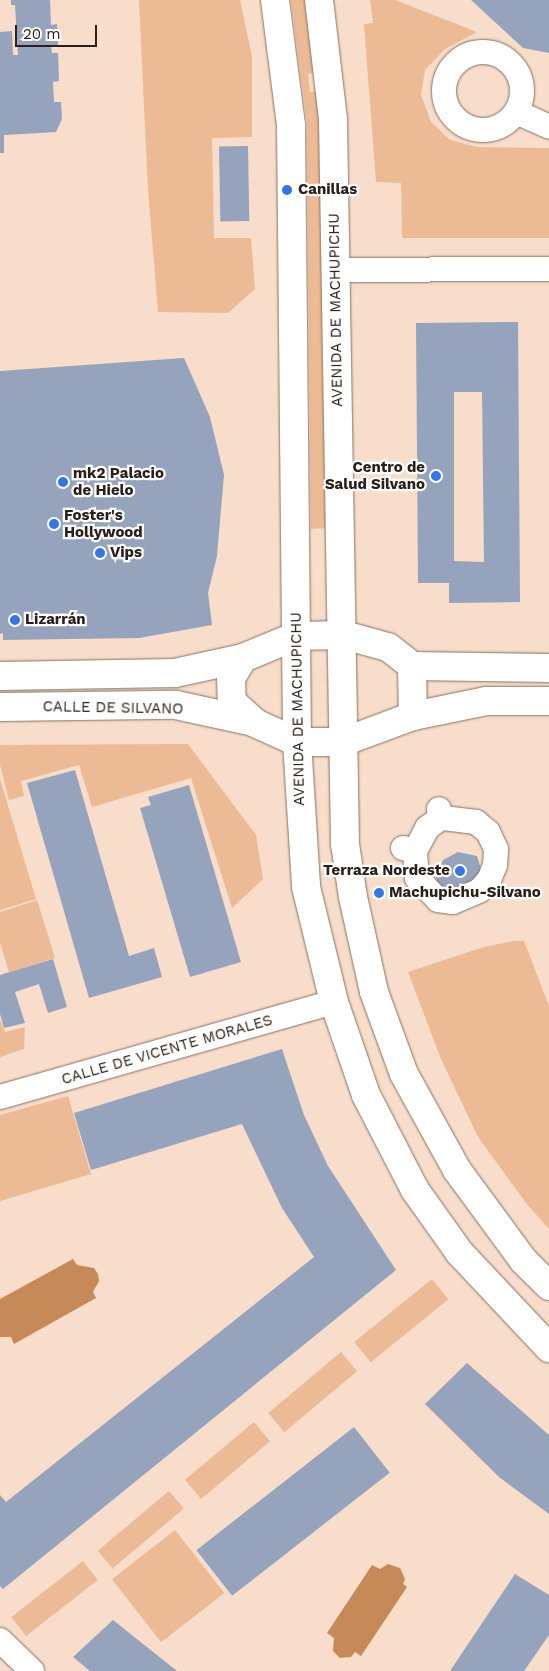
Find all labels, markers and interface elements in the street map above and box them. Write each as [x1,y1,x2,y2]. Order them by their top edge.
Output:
scale bar [18,15,100,47]
text: 20 m [23,25,61,43]
place label: Canillas [298,181,357,199]
marker: Canillas [280,183,294,197]
street label: AVENIDA DE MACHUPICHU [325,213,347,407]
place label: Centro de Salud Silvano [325,458,425,493]
place label: mk2 Palacio de Hielo [73,464,164,499]
marker: Centro de Salud Silvano [429,469,443,483]
marker: mk2 Palacio de Hielo [57,476,69,488]
place label: Foster's Hollywood [64,506,143,541]
marker: Foster's Hollywood [48,518,60,530]
place label: Vips [110,544,142,562]
marker: Vips [94,547,106,559]
place label: Lizarrán [25,611,86,629]
street label: AVENIDA DE MACHUPICHU [287,612,309,806]
marker: Lizarrán [9,614,21,626]
street label: CALLE DE SILVANO [42,698,184,718]
place label: Terraza Nordeste [323,862,450,880]
marker: Terraza Nordeste [454,865,466,877]
place label: Machupichu-Silvano [389,884,541,902]
marker: Machupichu-Silvano [373,887,385,899]
street label: CALLE DE VICENTE MORALES [59,1011,275,1089]

